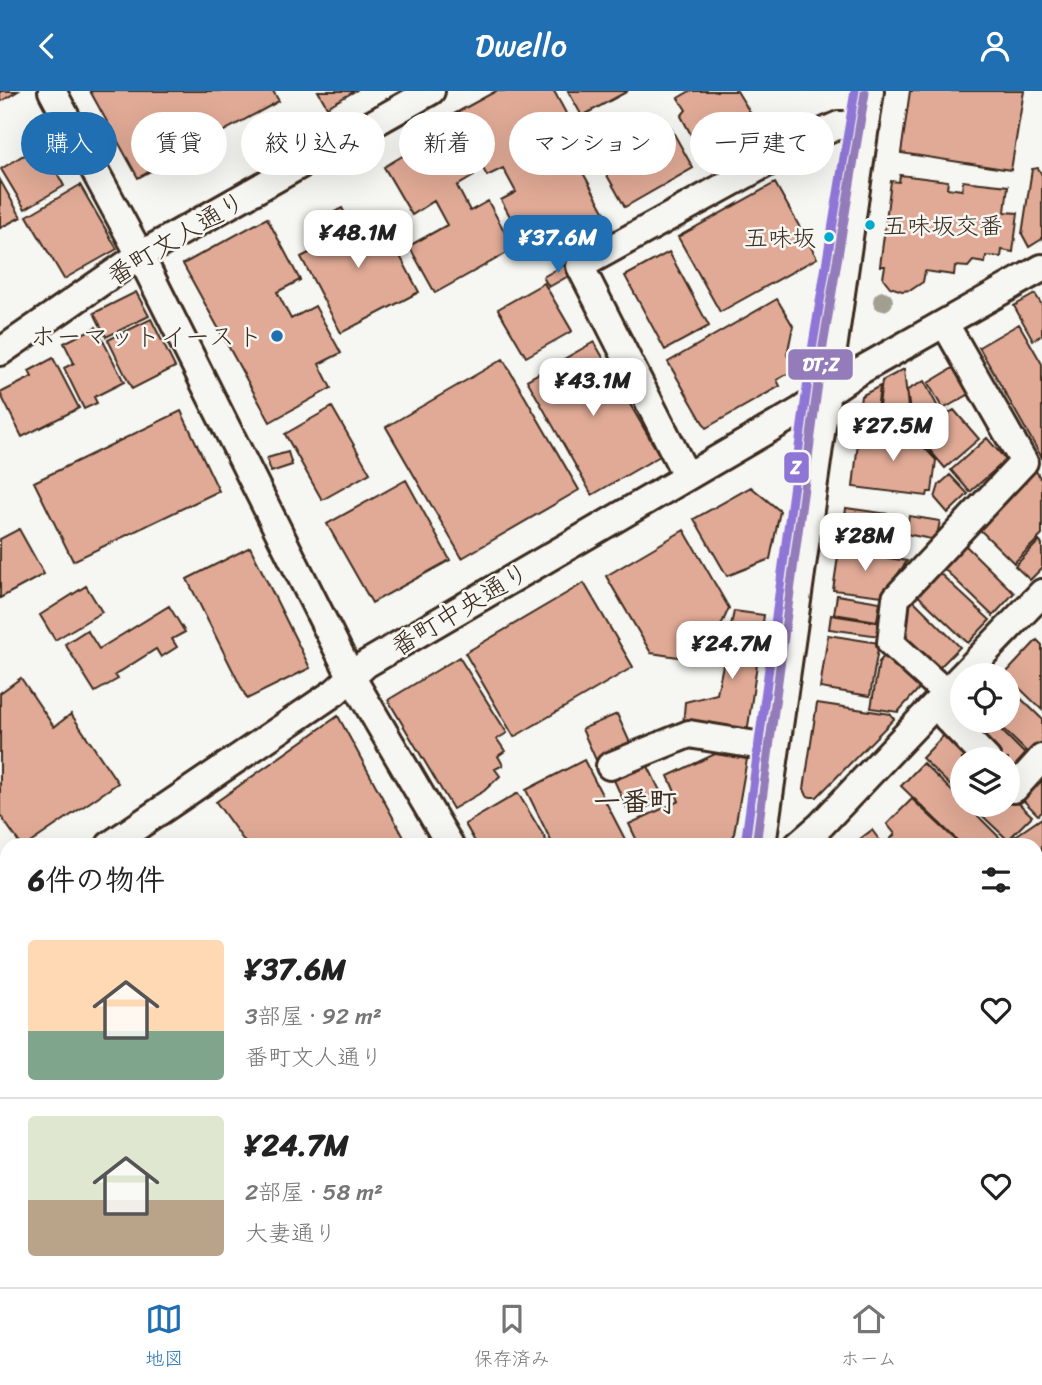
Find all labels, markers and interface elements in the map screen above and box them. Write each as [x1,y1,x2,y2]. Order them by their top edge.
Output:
text: Dwello [475,17,567,74]
icon: back [28,27,66,65]
icon: person [976,27,1014,65]
chip: 購入 [21,112,117,175]
chip: 賃貸 [131,112,227,175]
chip: 絞り込み [241,112,385,175]
chip: 新着 [399,112,495,175]
chip: マンション [509,112,676,175]
chip: 一戸建て [690,112,834,175]
street label: 番町文人通り [97,178,255,298]
place label: 五味坂交番 [883,205,1003,247]
pin: ¥48.1M [301,211,415,270]
text: ¥48.1M [320,212,396,253]
pin: ¥37.6M [501,215,615,275]
text: ¥37.6M [519,217,597,258]
place label: 五味坂 [744,217,816,259]
marker: 五味坂交番 [863,218,877,232]
marker: 五味坂 [822,230,836,244]
place label: ホーマットイースト [30,313,263,359]
marker: ホーマットイースト [269,328,285,344]
line badge: DT;Z [787,348,854,381]
text: DT;Z [802,348,841,381]
pin: ¥43.1M [536,359,650,418]
text: ¥43.1M [555,360,631,401]
pin: ¥27.5M [836,403,950,463]
text: ¥27.5M [854,405,932,446]
line badge: Z [783,451,810,484]
text: Z [789,451,802,484]
pin: ¥28M [824,513,906,573]
text: ¥28M [836,515,894,556]
street label: 番町中央通り [381,549,539,669]
pin: ¥24.7M [675,621,789,681]
text: ¥24.7M [692,623,772,664]
map controls [950,663,1020,817]
button: locate [950,663,1020,733]
button: layers [950,747,1020,817]
district label: 一番町 [593,777,677,826]
text: 6件の物件 [28,853,165,907]
icon: filters [977,861,1015,899]
text: ¥37.6M [245,942,346,996]
icon: home [84,968,168,1052]
icon: heart [977,991,1015,1029]
text: 3部屋 · 92 m² [245,996,382,1037]
text: 番町文人通り [245,1037,383,1078]
text: ¥24.7M [245,1118,348,1172]
icon: home [84,1144,168,1228]
icon: heart [977,1167,1015,1205]
text: 2部屋 · 58 m² [245,1172,383,1213]
text: 大妻通り [245,1213,337,1254]
tab: 地図 [145,1300,183,1375]
tab: 保存済み [474,1300,550,1375]
tab: ホーム [840,1300,897,1375]

